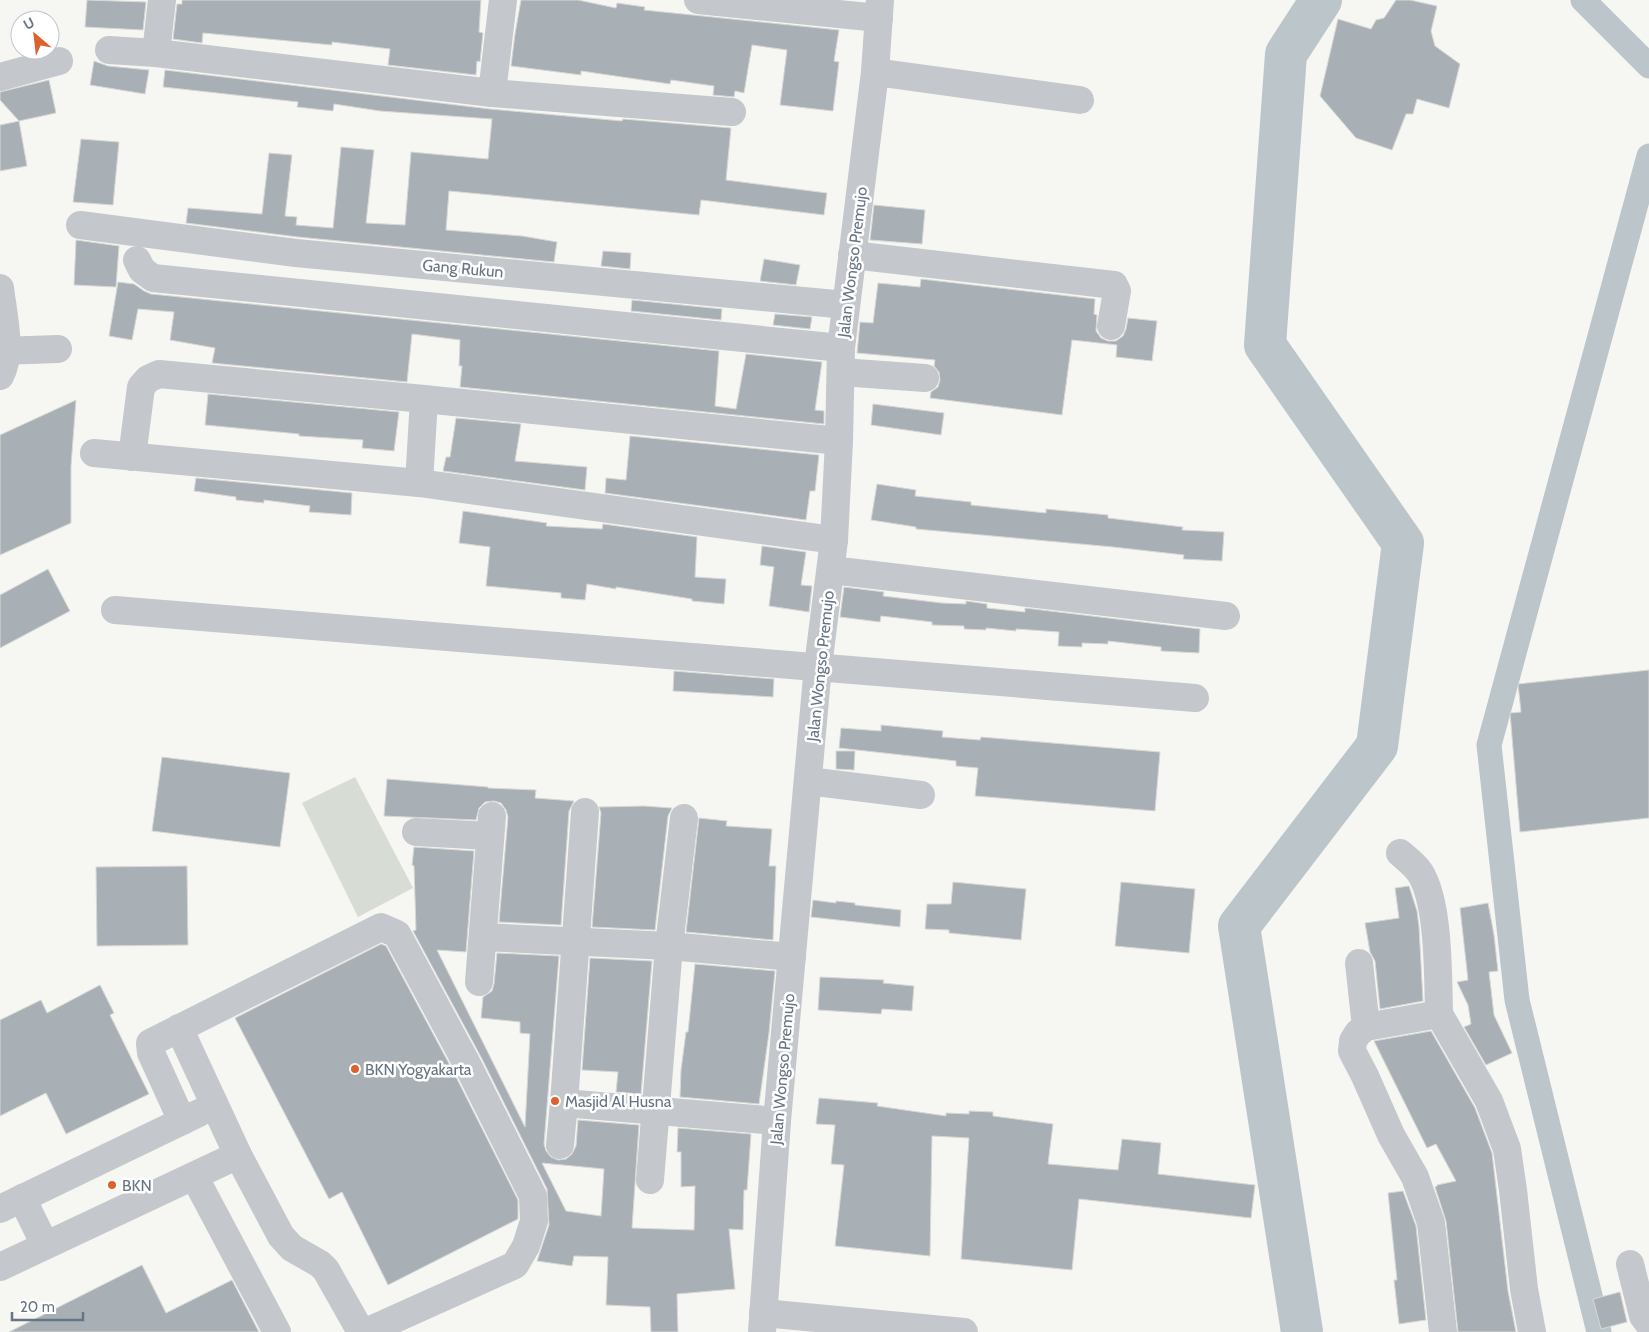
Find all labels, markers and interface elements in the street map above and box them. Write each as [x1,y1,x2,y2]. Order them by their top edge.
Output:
north arrow [10,10,60,60]
text: U [20,13,38,34]
street label: Jalan Wongso Premujo [834,186,871,339]
street label: Gang Rukun [422,255,504,282]
street label: Jalan Wongso Premujo [803,590,838,743]
street label: Jalan Wongso Premujo [766,993,799,1146]
place label: BKN Yogyakarta [365,1060,472,1079]
marker: BKN Yogyakarta [349,1063,361,1075]
place label: Masjid Al Husna [565,1092,672,1111]
marker: Masjid Al Husna [549,1095,561,1107]
place label: BKN [122,1176,152,1195]
marker: BKN [106,1179,118,1191]
scale bar [12,1290,84,1322]
text: 20 m [20,1298,55,1316]

